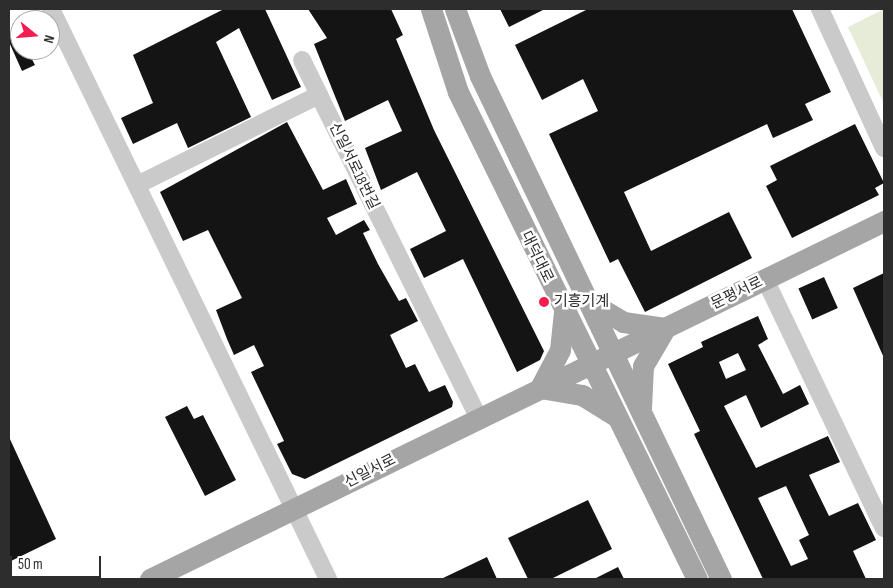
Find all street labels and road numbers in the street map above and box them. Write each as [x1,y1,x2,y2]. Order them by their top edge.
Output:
street label: 신일서로18번길 [325,120,383,212]
street label: 대덕대로 [517,228,557,286]
street label: 문평서로 [708,273,766,313]
street label: 신일서로 [341,450,399,492]

